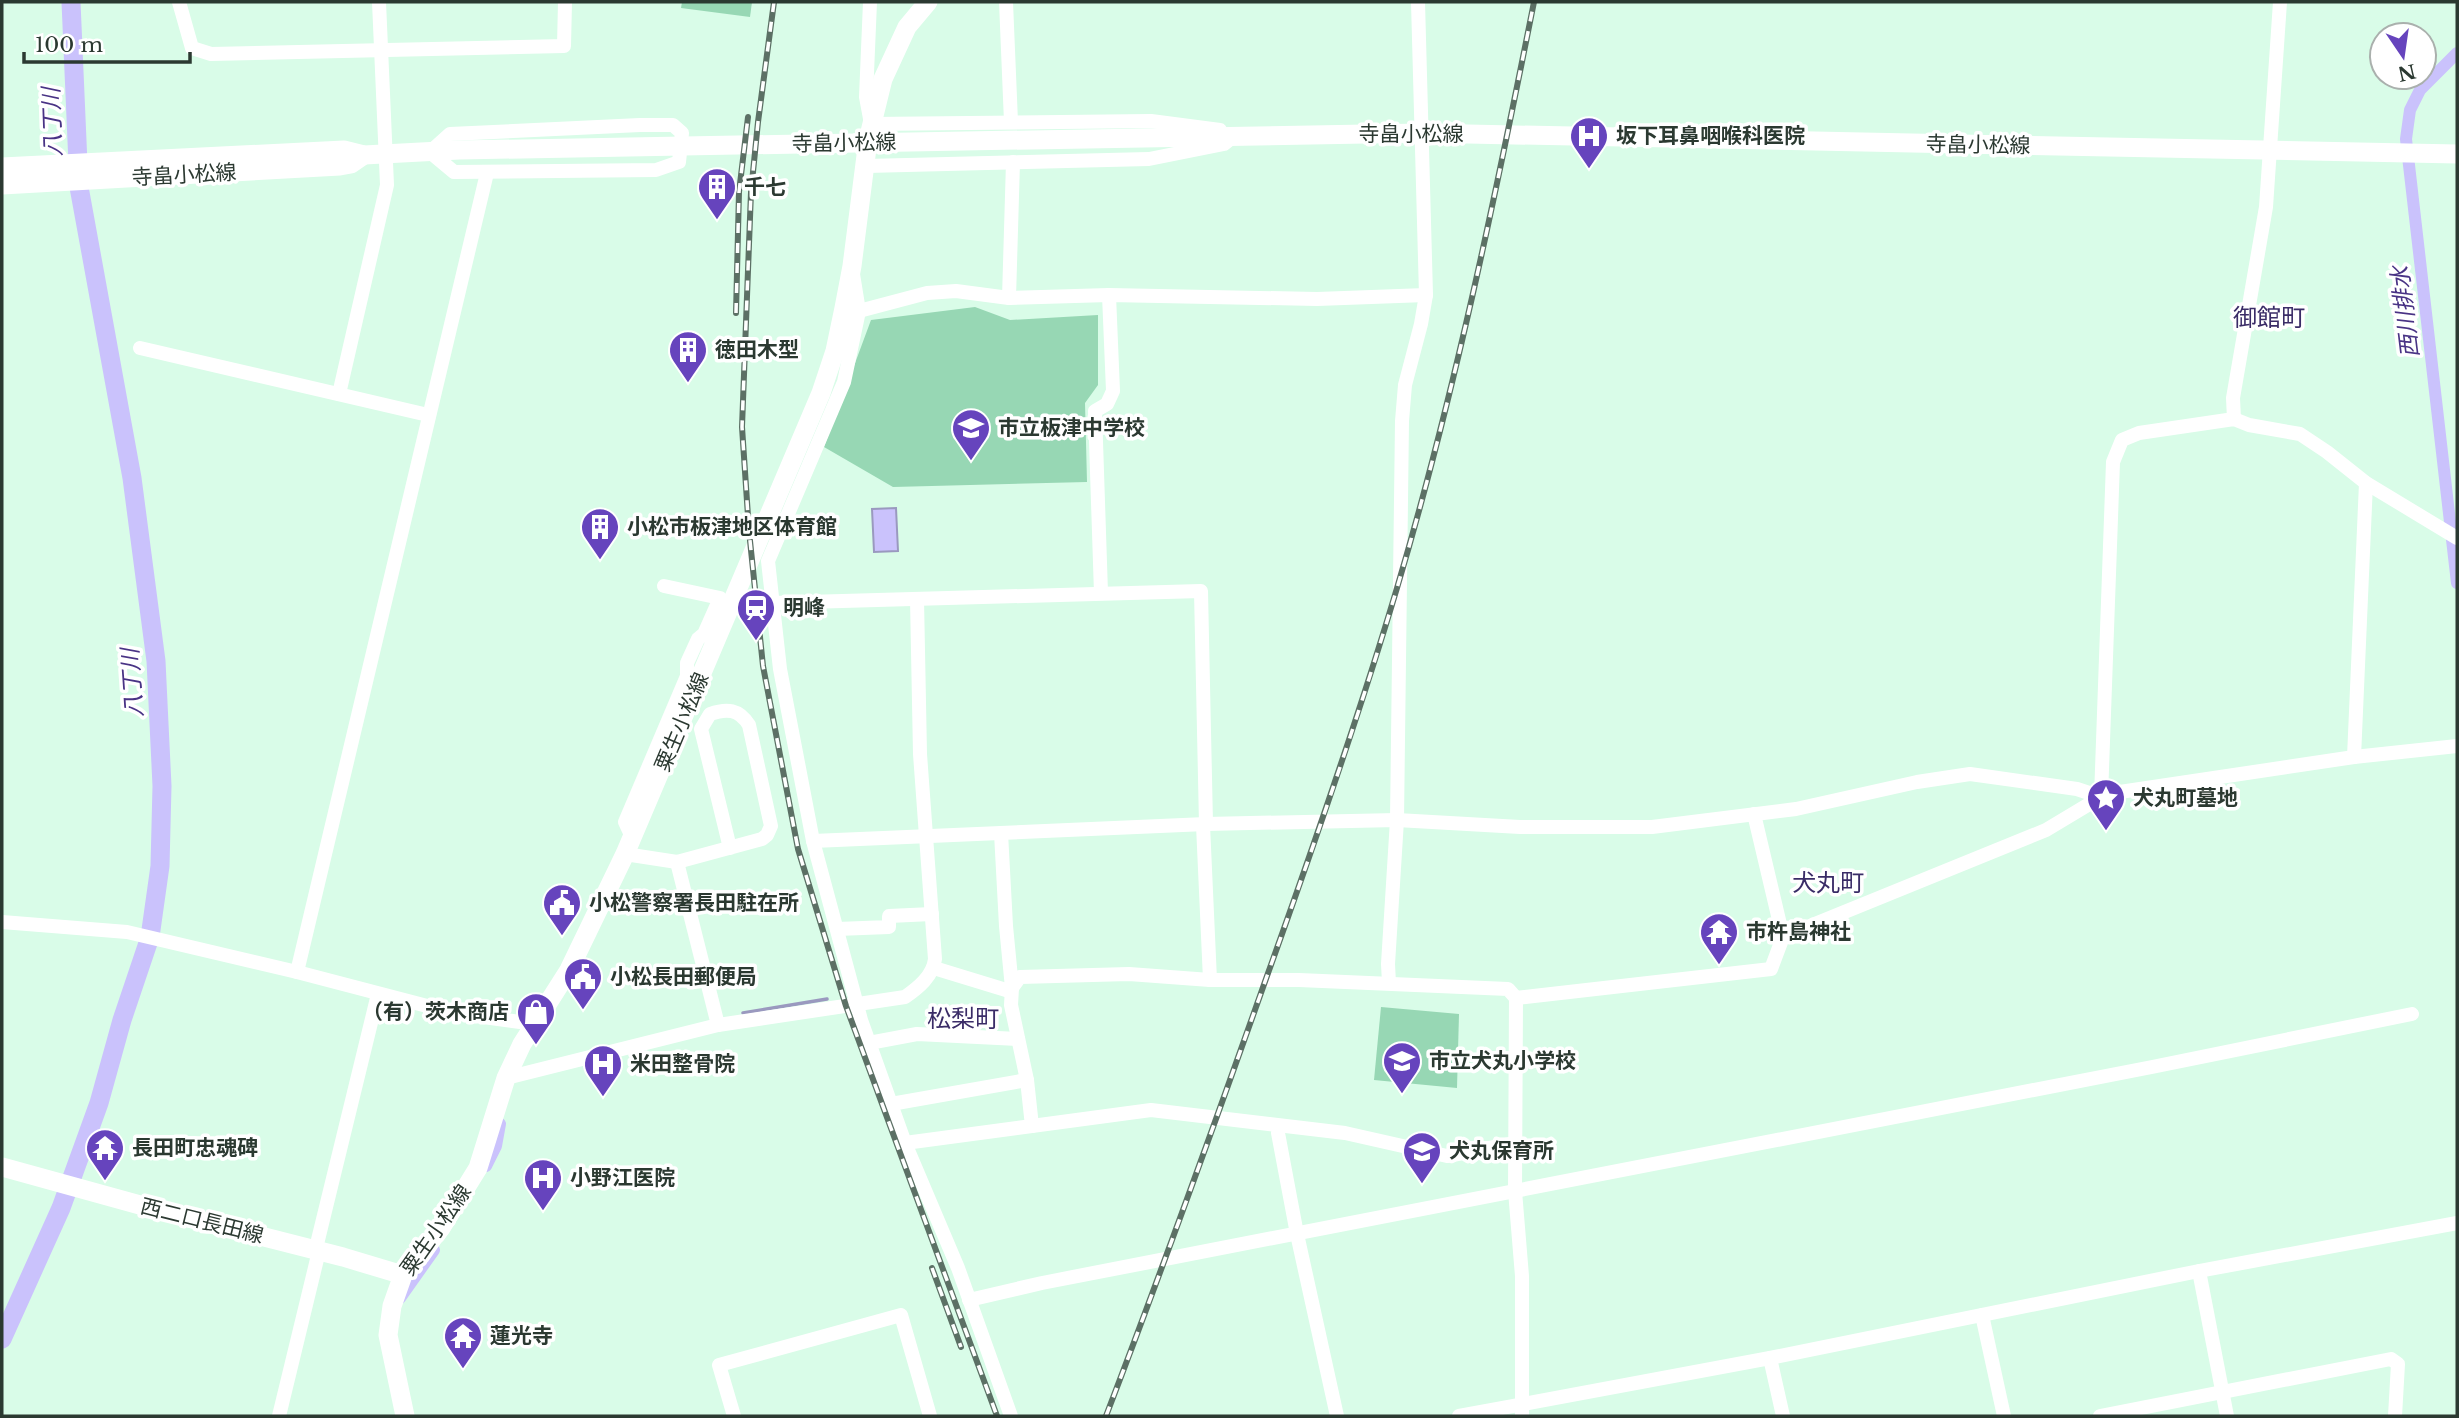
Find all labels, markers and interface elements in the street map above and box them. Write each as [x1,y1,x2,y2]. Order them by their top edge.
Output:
scale bar [24,21,191,65]
north arrow [2368,21,2438,91]
text: 100 m [35,32,103,58]
text: N [2395,59,2418,85]
water label: 八丁川 [37,84,67,157]
hospital icon: 坂下耳鼻咽喉科医院 [1568,115,1610,170]
street label: 寺畠小松線 [1359,121,1464,147]
place label: 坂下耳鼻咽喉科医院 [1616,123,1805,149]
street label: 寺畠小松線 [791,129,897,157]
street label: 寺畠小松線 [1925,131,2031,159]
street label: 寺畠小松線 [131,159,237,191]
building icon: 千七 [696,166,738,221]
place label: 千七 [744,174,786,200]
water label: 西川排水 [2385,262,2425,359]
district label: 御館町 [2233,303,2305,332]
building icon: 徳田木型 [667,329,709,384]
place label: 徳田木型 [715,337,799,363]
school or university icon: 市立板津中学校 [950,407,992,462]
place label: 市立板津中学校 [998,415,1145,441]
building icon: 小松市板津地区体育館 [579,506,621,561]
place label: 小松市板津地区体育館 [627,514,837,540]
station icon: 明峰 [735,587,777,642]
place label: 明峰 [783,595,825,621]
water label: 八丁川 [115,645,148,718]
street label: 粟生小松線 [650,669,714,775]
place icon: 犬丸町墓地 [2085,777,2127,832]
place label: 犬丸町墓地 [2133,785,2238,811]
district label: 犬丸町 [1792,868,1864,897]
public building icon: 小松警察署長田駐在所 [541,882,583,937]
place label: 小松警察署長田駐在所 [589,890,799,916]
temple icon: 市杵島神社 [1698,911,1740,966]
place label: 市杵島神社 [1746,919,1851,945]
public building icon: 小松長田郵便局 [562,956,604,1011]
place label: 小松長田郵便局 [610,964,757,990]
shop icon: （有）茨木商店 [515,991,557,1046]
place label: （有）茨木商店 [362,999,509,1025]
district label: 松梨町 [927,1004,999,1033]
school or university icon: 市立犬丸小学校 [1381,1040,1423,1095]
hospital icon: 米田整骨院 [582,1043,624,1098]
place label: 市立犬丸小学校 [1429,1048,1576,1074]
place label: 米田整骨院 [630,1051,735,1077]
temple icon: 長田町忠魂碑 [84,1127,126,1182]
school or university icon: 犬丸保育所 [1401,1130,1443,1185]
place label: 長田町忠魂碑 [132,1135,258,1161]
place label: 犬丸保育所 [1449,1138,1554,1164]
hospital icon: 小野江医院 [522,1157,564,1212]
place label: 小野江医院 [570,1165,675,1191]
street label: 粟生小松線 [395,1180,477,1280]
street label: 西二口長田線 [138,1193,266,1249]
temple icon: 蓮光寺 [442,1315,484,1370]
place label: 蓮光寺 [490,1323,553,1349]

